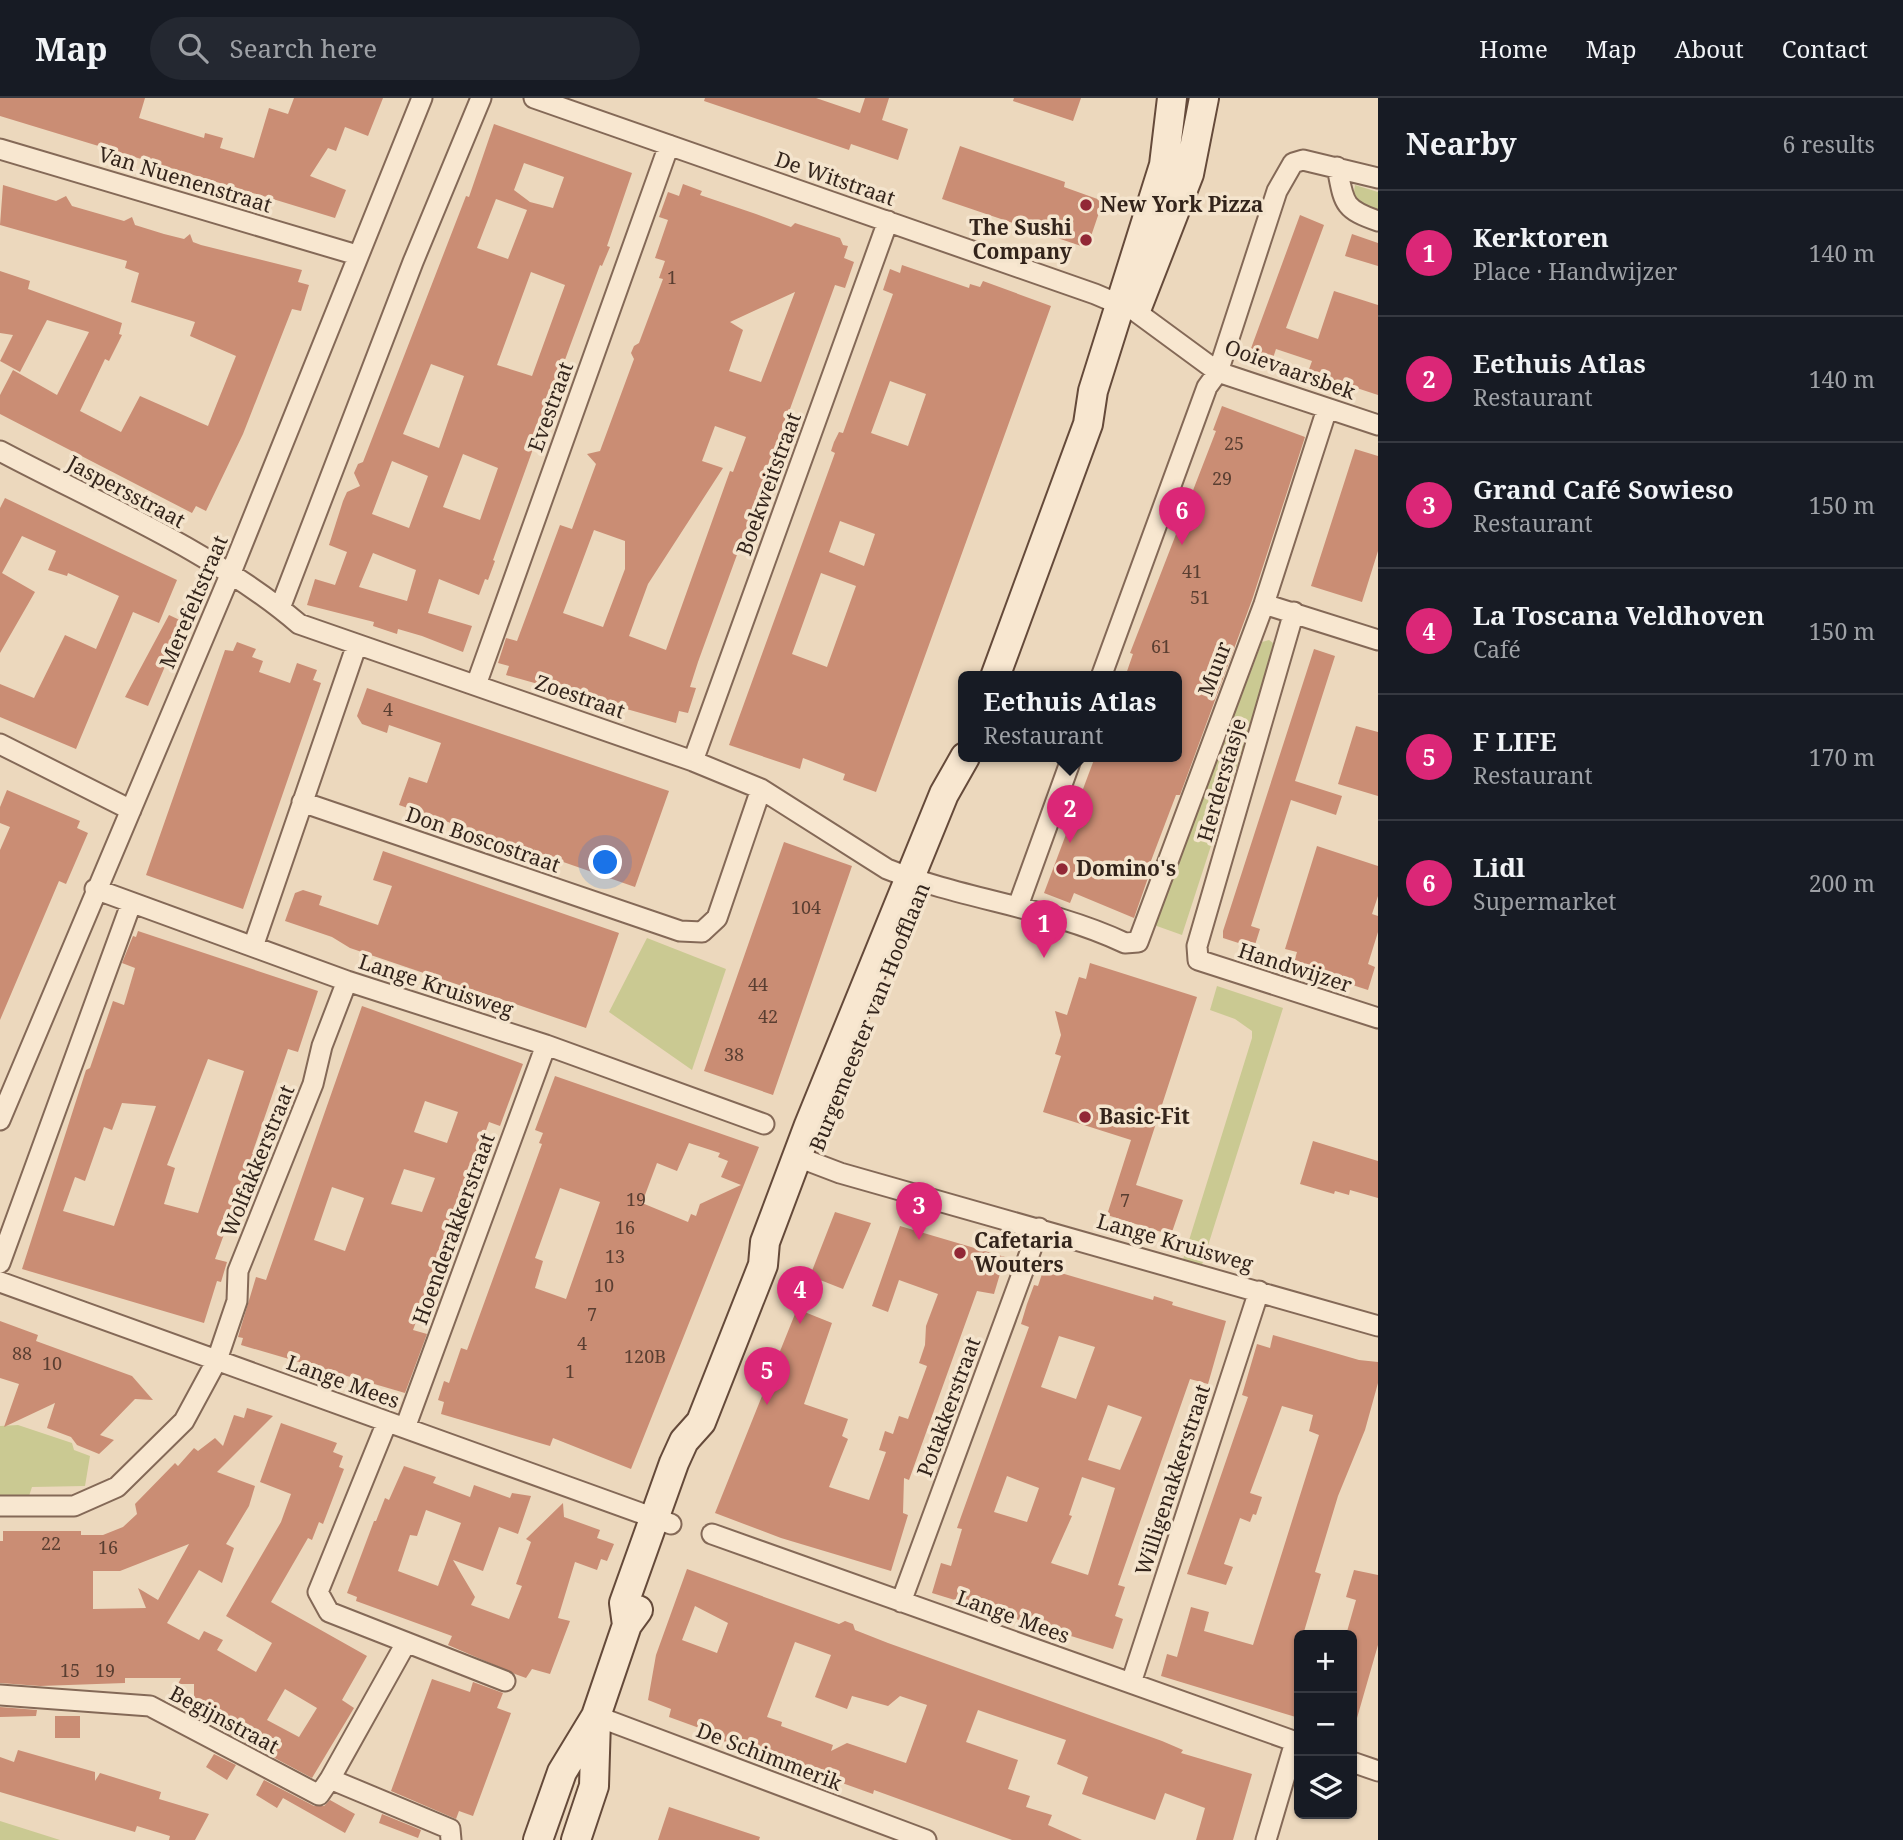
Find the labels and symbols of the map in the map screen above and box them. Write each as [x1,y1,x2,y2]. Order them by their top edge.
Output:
street label: Van Nuenenstraat [95,139,275,219]
street label: De Witstraat [771,144,899,212]
place label: New York Pizza [1100,190,1263,218]
marker: New York Pizza [1078,197,1094,213]
place label: The Sushi Company [969,213,1073,265]
marker: The Sushi Company [1078,232,1094,248]
house number: 1 [667,265,677,289]
street label: Ooievaarsbek [1221,332,1360,406]
street label: Evestraat [521,358,579,456]
street label: Boekweitstraat [729,408,807,559]
house number: 25 [1224,431,1244,455]
street label: Jaspersstraat [62,448,190,534]
house number: 29 [1212,466,1232,490]
pin: 6 [1159,487,1205,545]
street label: Merefeltstraat [152,531,234,673]
house number: 41 [1182,559,1202,583]
house number: 51 [1190,585,1210,609]
house number: 61 [1151,634,1171,658]
street label: Muur [1191,637,1237,700]
street label: Zoestraat [532,668,629,724]
house number: 4 [383,697,393,721]
street label: Herderstasje [1190,715,1252,845]
pin: 2 [1047,785,1093,843]
street label: Don Boscostraat [402,800,564,879]
your location [588,845,622,879]
place label: Domino's [1076,854,1176,882]
marker: Domino's [1054,861,1070,877]
street label: Burgemeester van Hoofflaan [802,878,936,1155]
house number: 104 [791,895,821,919]
pin: 1 [1021,900,1067,958]
street label: Handwijzer [1235,936,1356,999]
street label: Lange Kruisweg [355,947,518,1023]
house number: 44 [748,972,768,996]
house number: 42 [758,1004,778,1028]
house number: 38 [724,1042,744,1066]
street label: Wolfakkerstraat [214,1080,300,1241]
place label: Basic-Fit [1099,1102,1190,1130]
marker: Basic-Fit [1077,1109,1093,1125]
street label: Hoenderakkerstraat [405,1129,501,1328]
pin: 3 [896,1182,942,1240]
house number: 19 [626,1187,646,1211]
house number: 7 [1120,1188,1130,1212]
street label: Lange Kruisweg [1094,1206,1257,1278]
house number: 16 [615,1215,635,1239]
place label: Cafetaria Wouters [974,1226,1073,1278]
house number: 13 [605,1244,625,1268]
marker: Cafetaria Wouters [952,1245,968,1261]
pin: 4 [777,1266,823,1324]
house number: 10 [594,1273,614,1297]
house number: 7 [587,1302,597,1326]
house number: 4 [577,1331,587,1355]
street label: Potakkerstraat [910,1333,986,1480]
house number: 88 [12,1341,32,1365]
house number: 120B [624,1344,666,1368]
pin: 5 [744,1347,790,1405]
street label: Lange Mees [283,1348,404,1414]
house number: 10 [42,1351,62,1375]
house number: 1 [565,1359,575,1383]
street label: Willigenakkerstraat [1128,1381,1216,1579]
house number: 22 [41,1531,61,1555]
house number: 16 [98,1535,118,1559]
street label: Lange Mees [953,1583,1074,1649]
house number: 15 [60,1658,80,1682]
house number: 19 [95,1658,115,1682]
street label: Begijnstraat [165,1679,284,1760]
street label: De Schimmerik [693,1715,847,1797]

